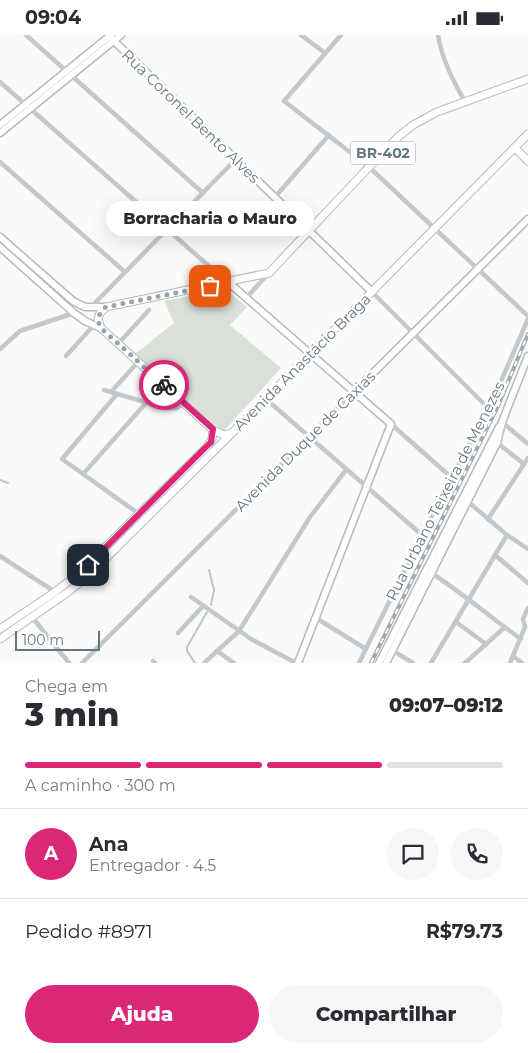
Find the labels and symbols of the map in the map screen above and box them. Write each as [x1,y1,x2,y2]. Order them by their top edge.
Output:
street label: Rua Coronel Bento Alves [118,45,264,187]
road number: BR-402 [350,141,416,165]
callout: Borracharia o Mauro [106,201,314,236]
pin [189,265,231,307]
street label: Avenida Anastácio Braga [229,289,375,435]
courier [139,360,189,410]
street label: Avenida Duque de Caxias [231,367,379,515]
street label: Rua Urbano Teixeira de Menezes [381,378,509,604]
pin [67,544,109,586]
scale bar [15,628,100,651]

